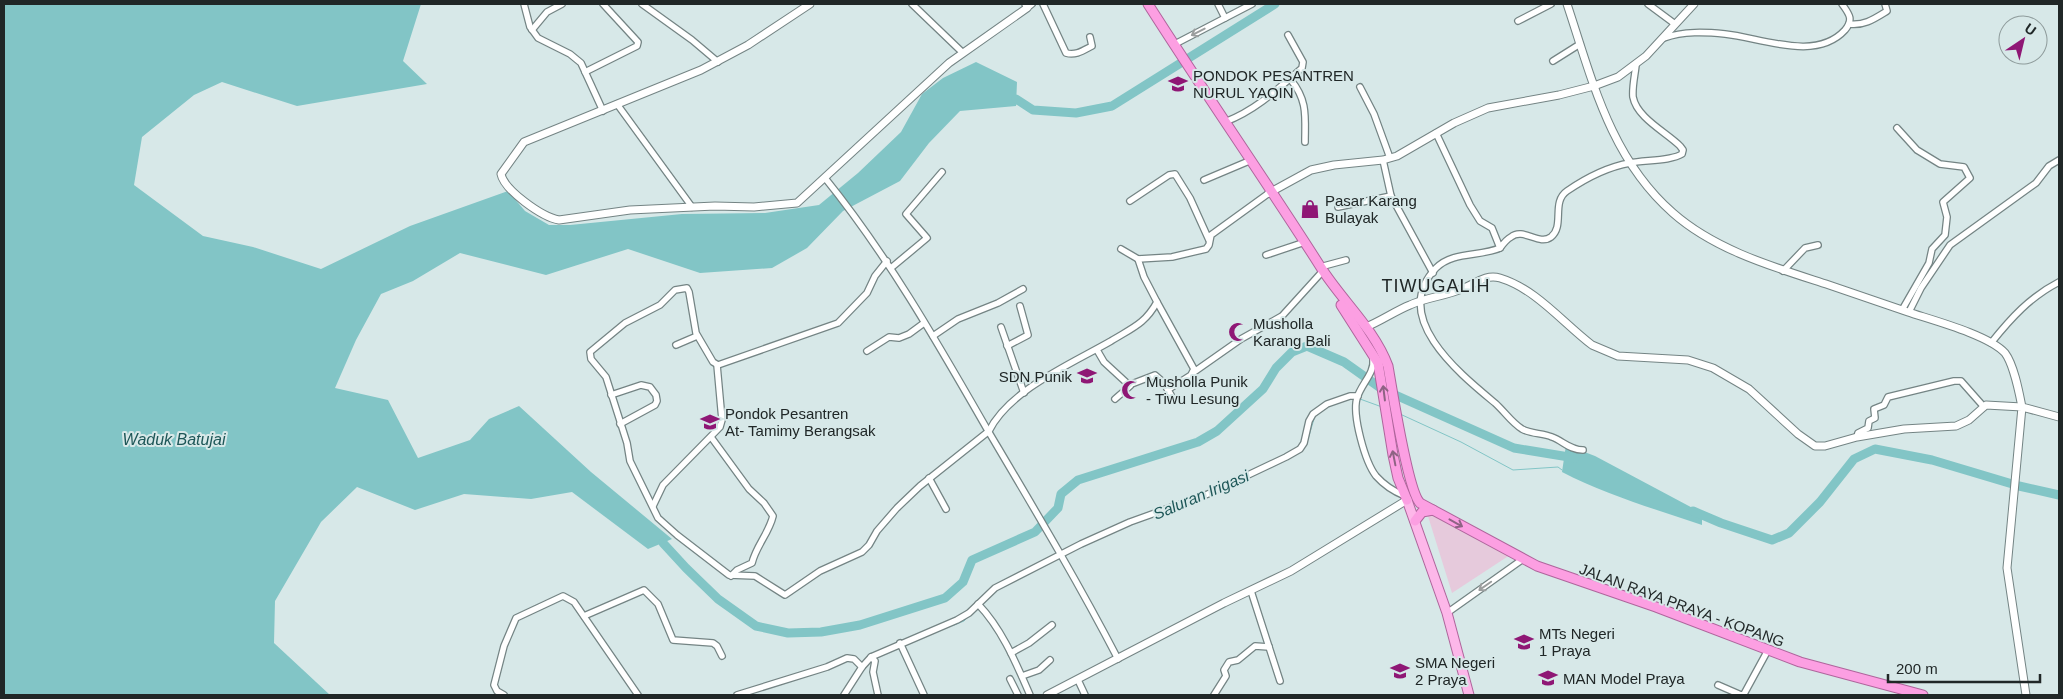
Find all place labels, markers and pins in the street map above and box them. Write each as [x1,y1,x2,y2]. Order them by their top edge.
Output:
place label: PONDOK PESANTREN NURUL YAQIN [1193,67,1354,101]
school or university icon: PONDOK PESANTREN NURUL YAQIN [1167,73,1189,95]
place label: Pasar Karang Bulayak [1325,192,1417,226]
shop icon: Pasar Karang Bulayak [1299,198,1321,220]
place label: Musholla Karang Bali [1253,315,1331,349]
mosque icon: Musholla Karang Bali [1227,321,1249,343]
school or university icon: SDN Punik [1076,365,1098,387]
place label: SDN Punik [999,368,1073,385]
place label: Musholla Punik - Tiwu Lesung [1146,373,1248,407]
mosque icon: Musholla Punik - Tiwu Lesung [1120,379,1142,401]
place label: Pondok Pesantren At- Tamimy Berangsak [725,405,876,439]
school or university icon: Pondok Pesantren At- Tamimy Berangsak [699,411,721,433]
place label: MTs Negeri 1 Praya [1539,625,1615,659]
school or university icon: MTs Negeri 1 Praya [1513,631,1535,653]
place label: SMA Negeri 2 Praya [1415,654,1495,688]
school or university icon: SMA Negeri 2 Praya [1389,660,1411,682]
school or university icon: MAN Model Praya [1537,667,1559,689]
place label: MAN Model Praya [1563,670,1685,687]

